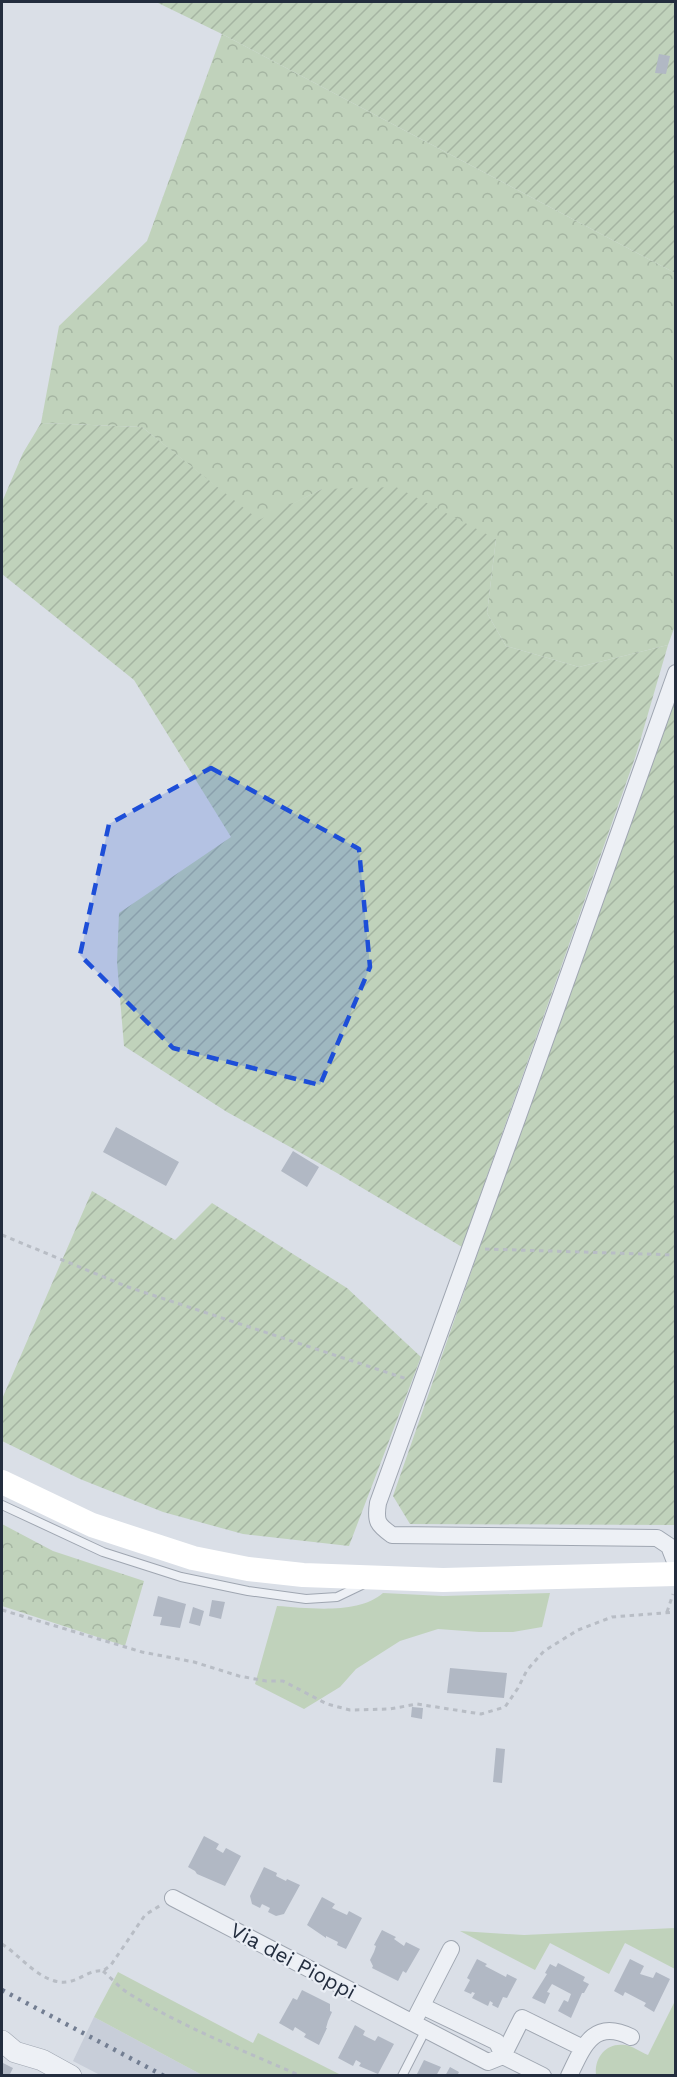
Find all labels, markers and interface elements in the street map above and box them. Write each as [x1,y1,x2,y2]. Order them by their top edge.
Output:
street label: Via dei Pioppi [226,1917,360,2004]

